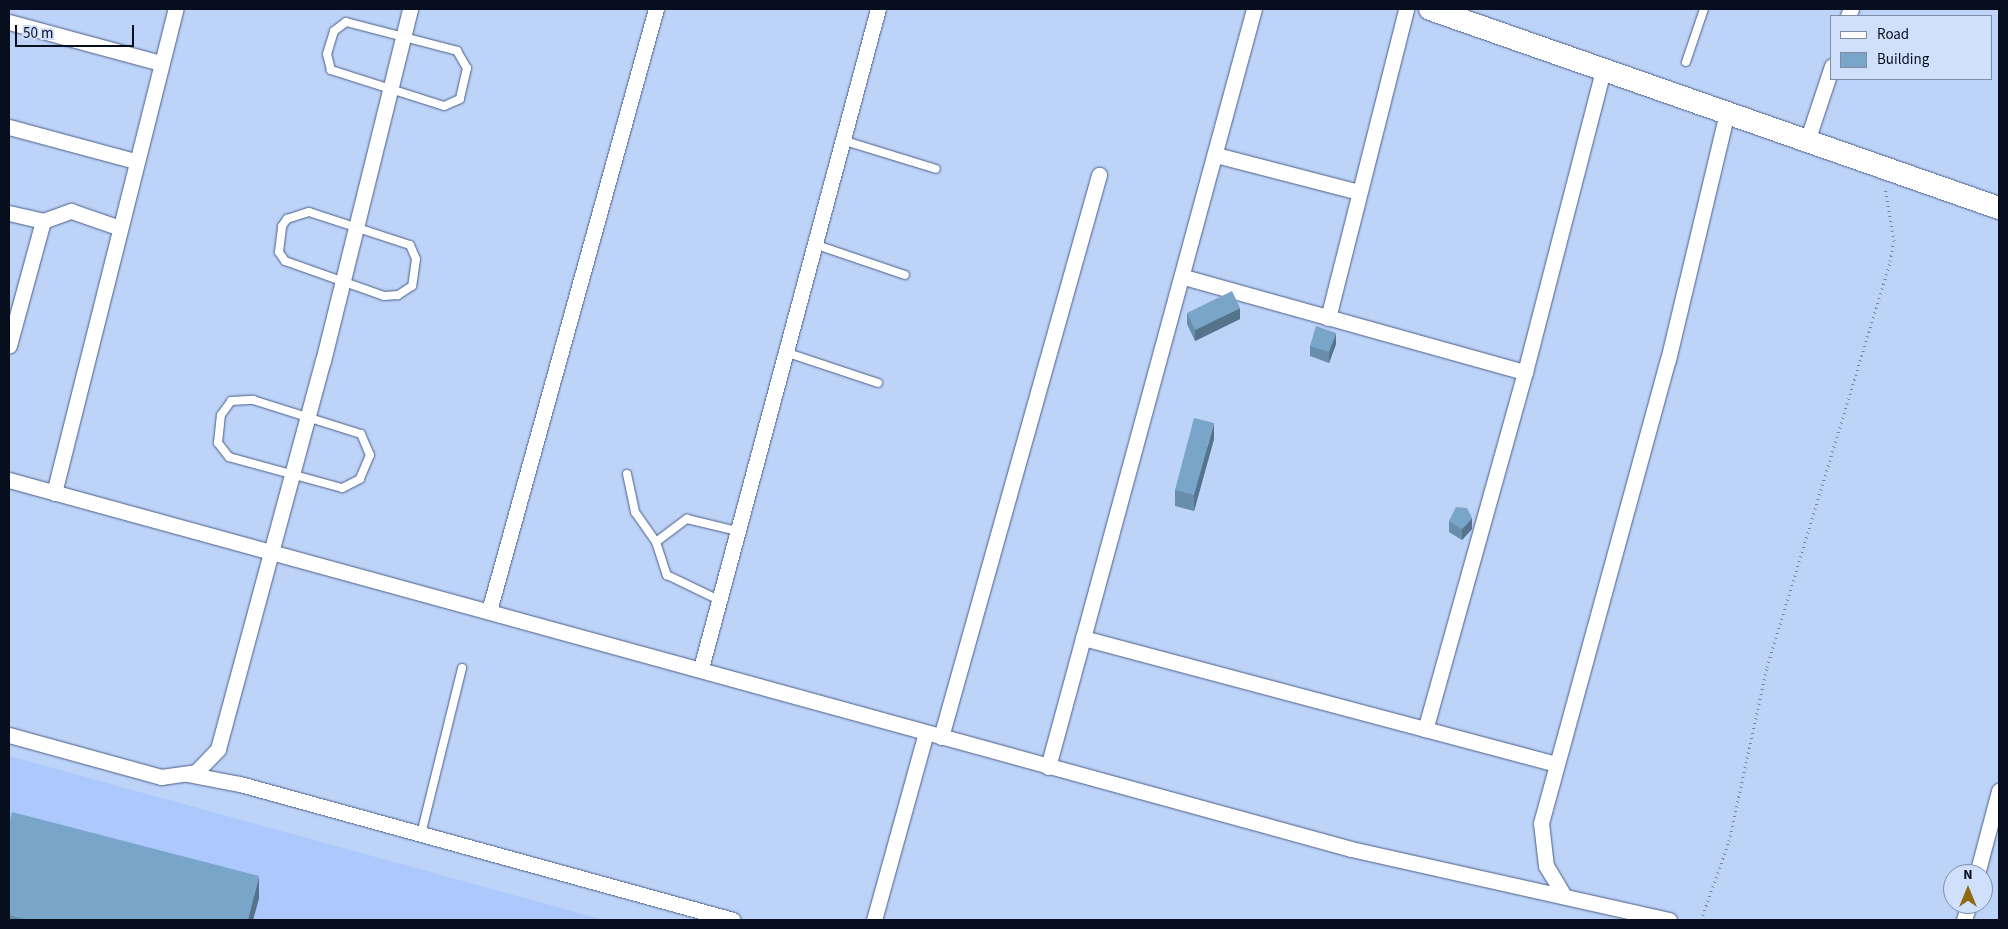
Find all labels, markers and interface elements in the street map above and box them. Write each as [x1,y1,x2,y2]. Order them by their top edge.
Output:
scale bar [18,15,136,47]
legend [1830,15,1993,80]
text: 50 m [23,23,53,44]
text: Road [1877,24,1909,45]
text: Building [1877,49,1929,70]
north arrow [1943,864,1993,914]
text: N [1963,865,1973,885]

